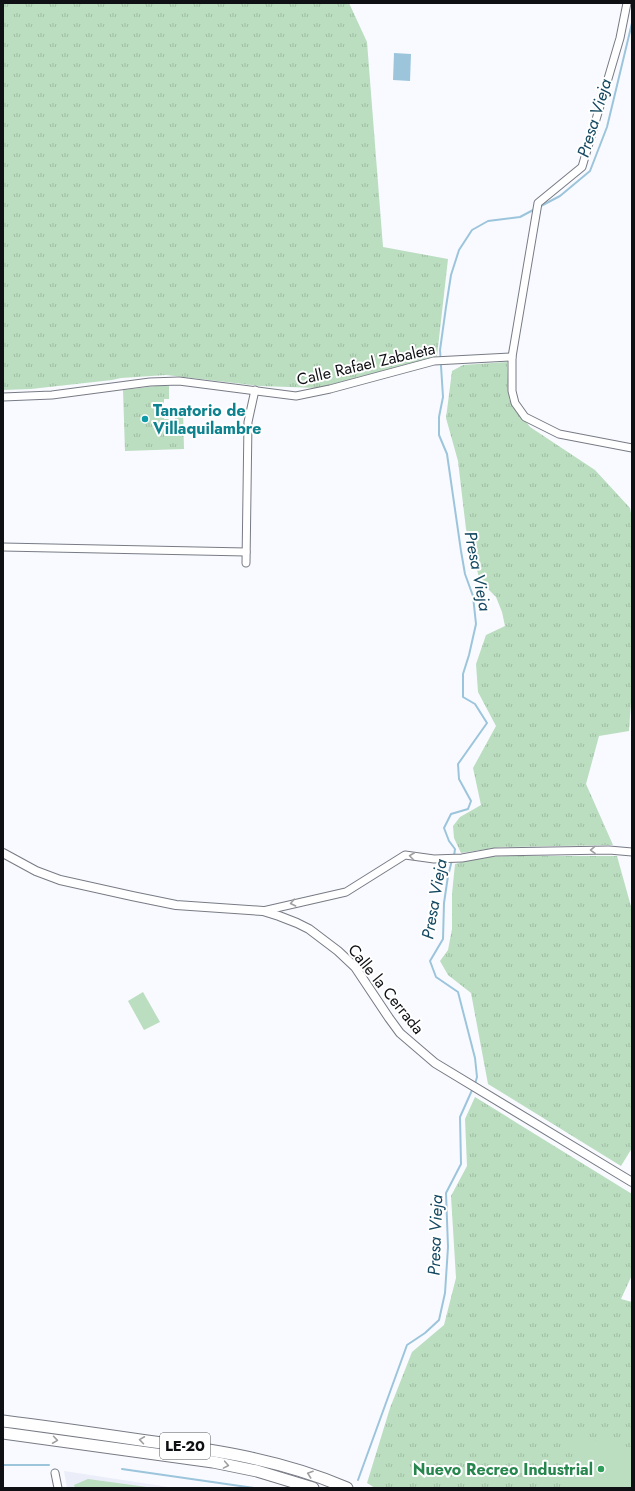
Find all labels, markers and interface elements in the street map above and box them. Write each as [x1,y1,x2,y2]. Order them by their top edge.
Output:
water label: Presa Vieja [571,75,617,160]
street label: Calle Rafael Zabaleta [295,337,437,391]
place label: Tanatorio de Villaquilambre [152,399,261,440]
marker: Tanatorio de Villaquilambre [140,414,150,424]
water label: Presa Vieja [458,529,498,614]
one-way arrow [590,846,596,854]
one-way arrow [408,852,415,861]
water label: Presa Vieja [415,856,453,941]
one-way arrow [290,899,297,907]
street label: Calle la Cerrada [342,939,430,1039]
water label: Presa Vieja [422,1194,448,1276]
road number: LE-20 [160,1433,210,1459]
one-way arrow [52,1435,59,1444]
one-way arrow [139,1436,145,1445]
place label: Nuevo Recreo Industrial [413,1458,593,1481]
one-way arrow [223,1460,229,1468]
marker: Nuevo Recreo Industrial [596,1464,606,1474]
one-way arrow [307,1470,314,1479]

